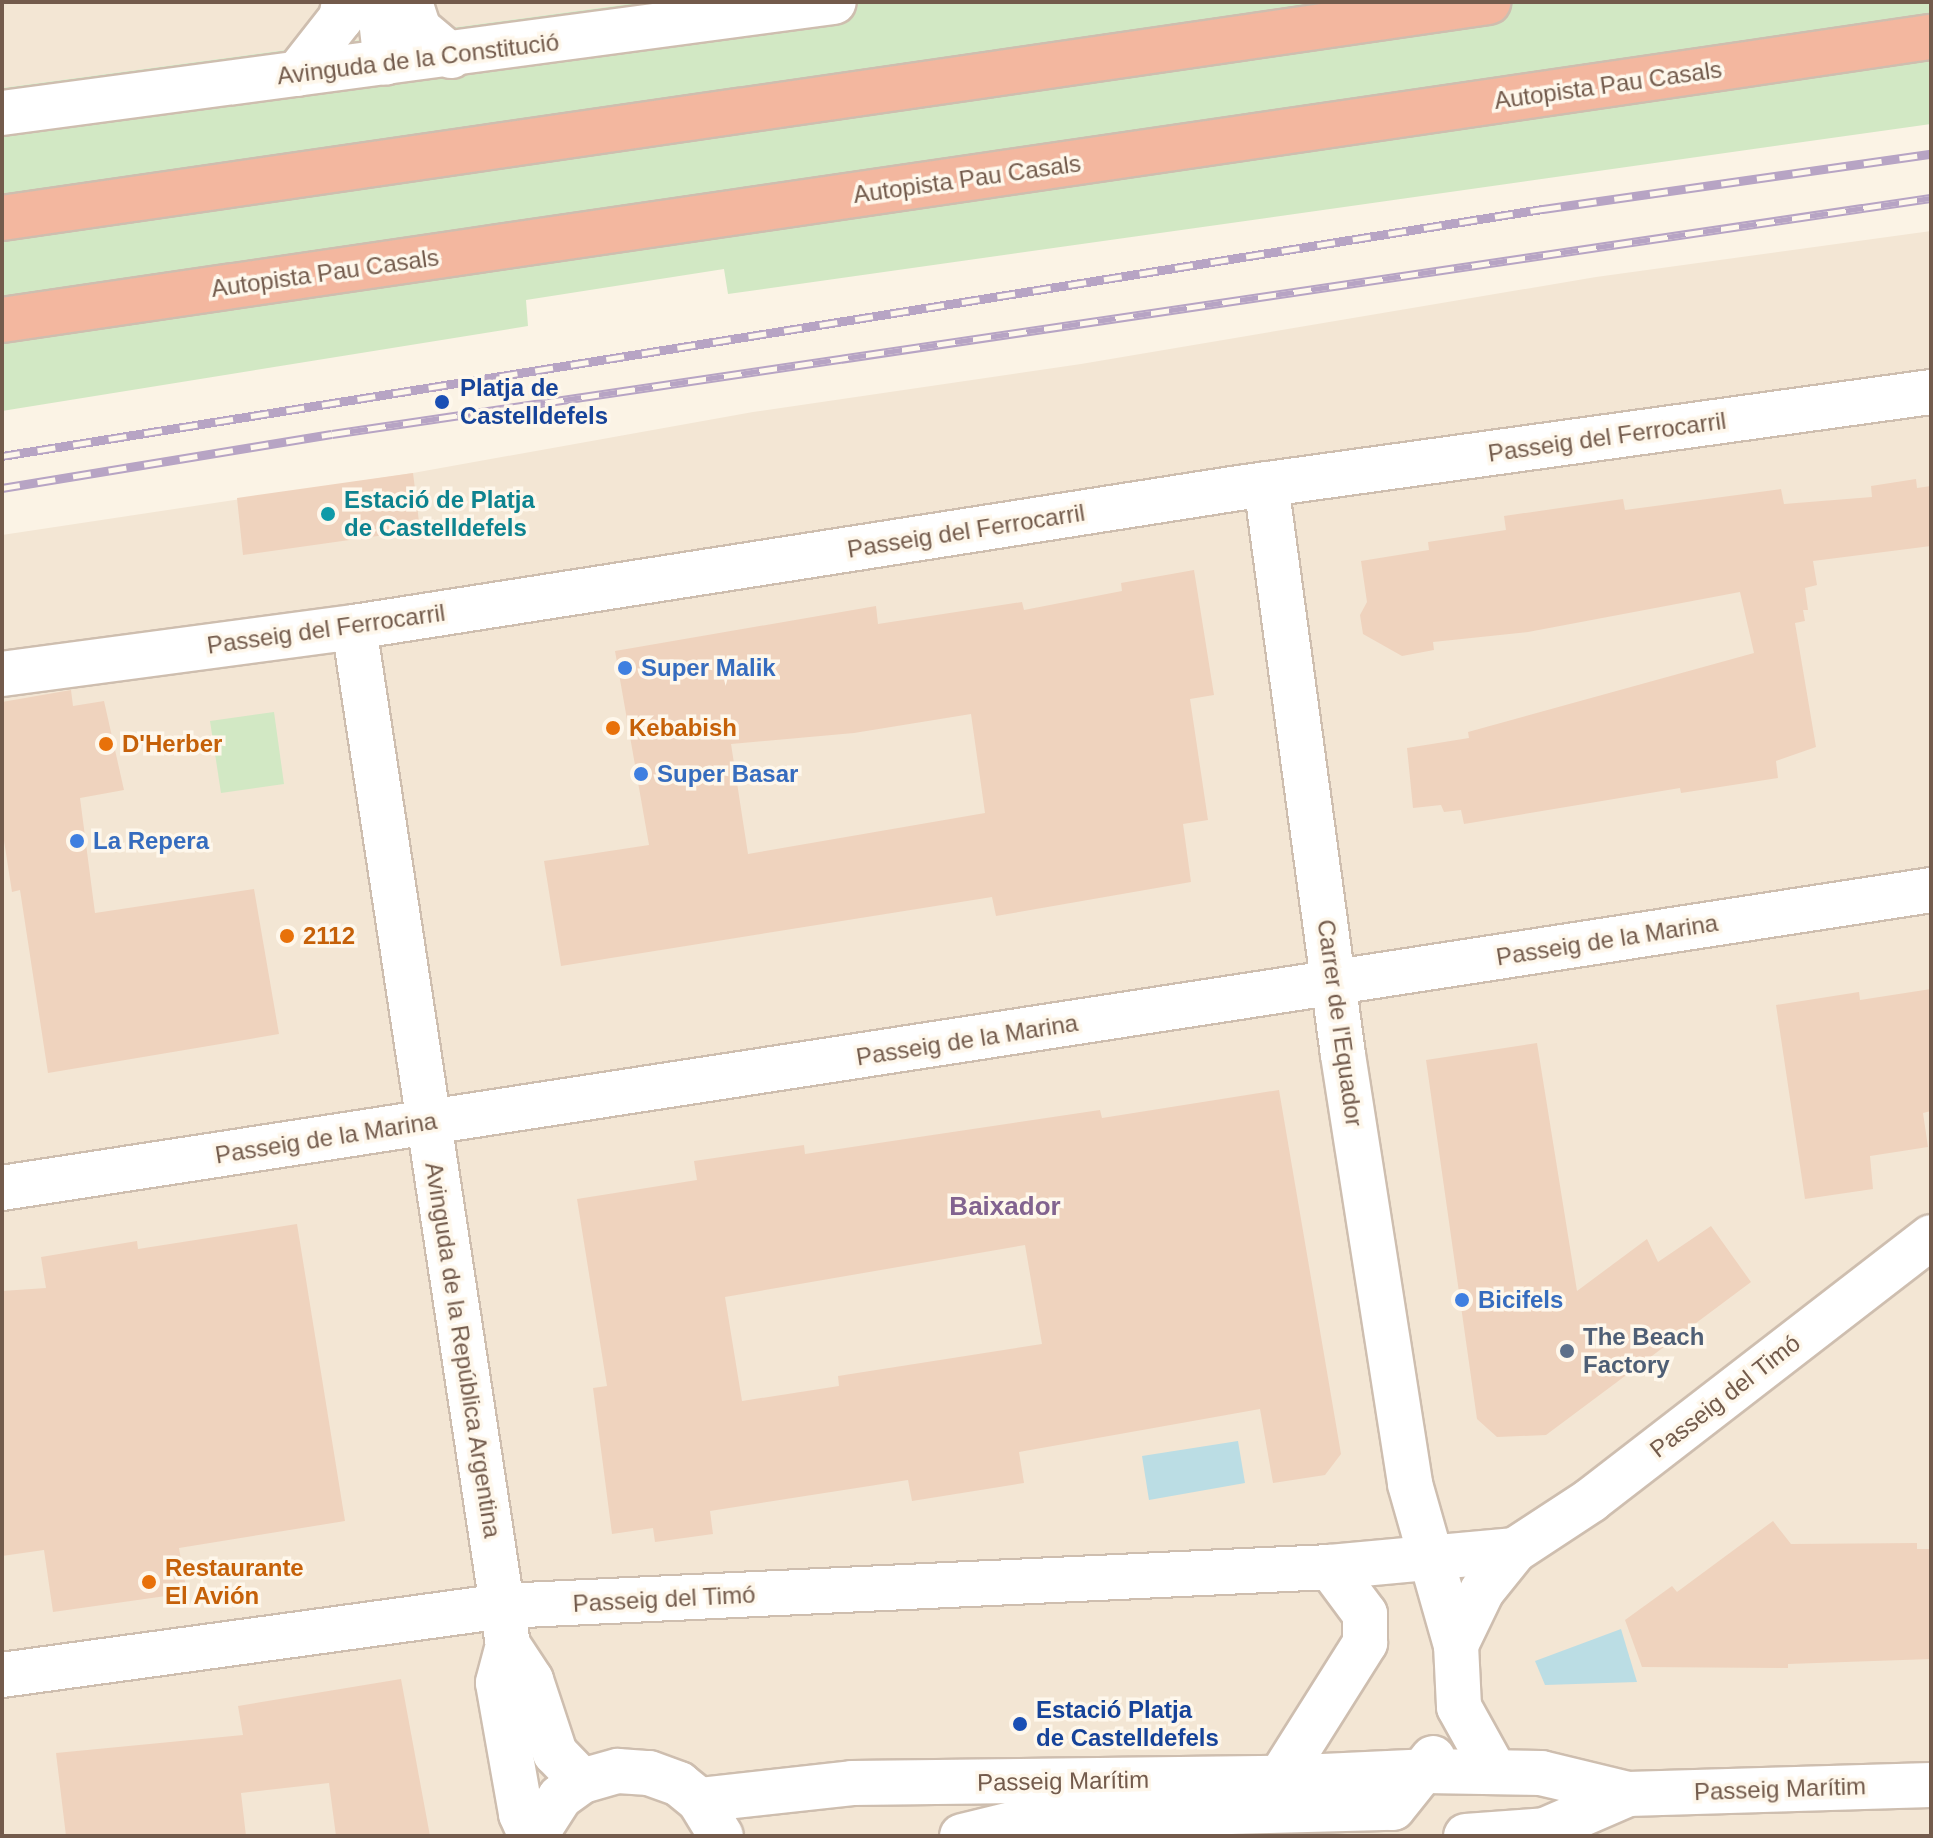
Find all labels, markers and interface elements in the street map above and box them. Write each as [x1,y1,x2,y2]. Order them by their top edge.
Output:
street label: Avinguda de la Constitució [275,27,561,91]
street label: Autopista Pau Casals [1492,55,1724,115]
street label: Autopista Pau Casals [851,149,1083,209]
street label: Autopista Pau Casals [209,243,441,303]
place label: Platja de Castelldefels [460,374,608,430]
marker: Platja de Castelldefels [431,391,453,413]
street label: Passeig del Ferrocarril [1486,406,1728,468]
place label: Estació de Platja de Castelldefels [344,486,535,542]
street label: Passeig del Ferrocarril [845,498,1087,564]
marker: Estació de Platja de Castelldefels [319,505,337,523]
street label: Passeig del Ferrocarril [205,598,447,660]
place label: Super Malik [641,654,776,682]
marker: Super Malik [616,659,634,677]
place label: Kebabish [629,714,737,742]
marker: Kebabish [604,719,622,737]
place label: D'Herber [122,730,222,758]
marker: D'Herber [97,735,115,753]
place label: Super Basar [657,760,798,788]
marker: Super Basar [632,765,650,783]
place label: La Repera [93,827,209,855]
marker: La Repera [68,832,86,850]
street label: Passeig de la Marina [1494,908,1720,972]
street label: Carrer de l'Equador [1311,918,1369,1128]
place label: 2112 [303,922,355,950]
marker: 2112 [278,927,296,945]
street label: Passeig de la Marina [854,1008,1080,1072]
street label: Passeig de la Marina [213,1106,439,1170]
street label: Avinguda de la República Argentina [419,1160,507,1540]
district label: Baixador [949,1191,1061,1223]
place label: Bicifels [1478,1286,1563,1314]
marker: Bicifels [1453,1291,1471,1309]
place label: The Beach Factory [1583,1323,1704,1379]
street label: Passeig del Timó [1644,1328,1806,1464]
marker: The Beach Factory [1558,1342,1576,1360]
place label: Restaurante El Avión [165,1554,304,1610]
marker: Restaurante El Avión [140,1573,158,1591]
street label: Passeig del Timó [572,1580,756,1618]
place label: Estació Platja de Castelldefels [1036,1696,1219,1752]
marker: Estació Platja de Castelldefels [1011,1715,1029,1733]
street label: Passeig Marítim [977,1765,1149,1797]
street label: Passeig Marítim [1694,1772,1866,1806]

